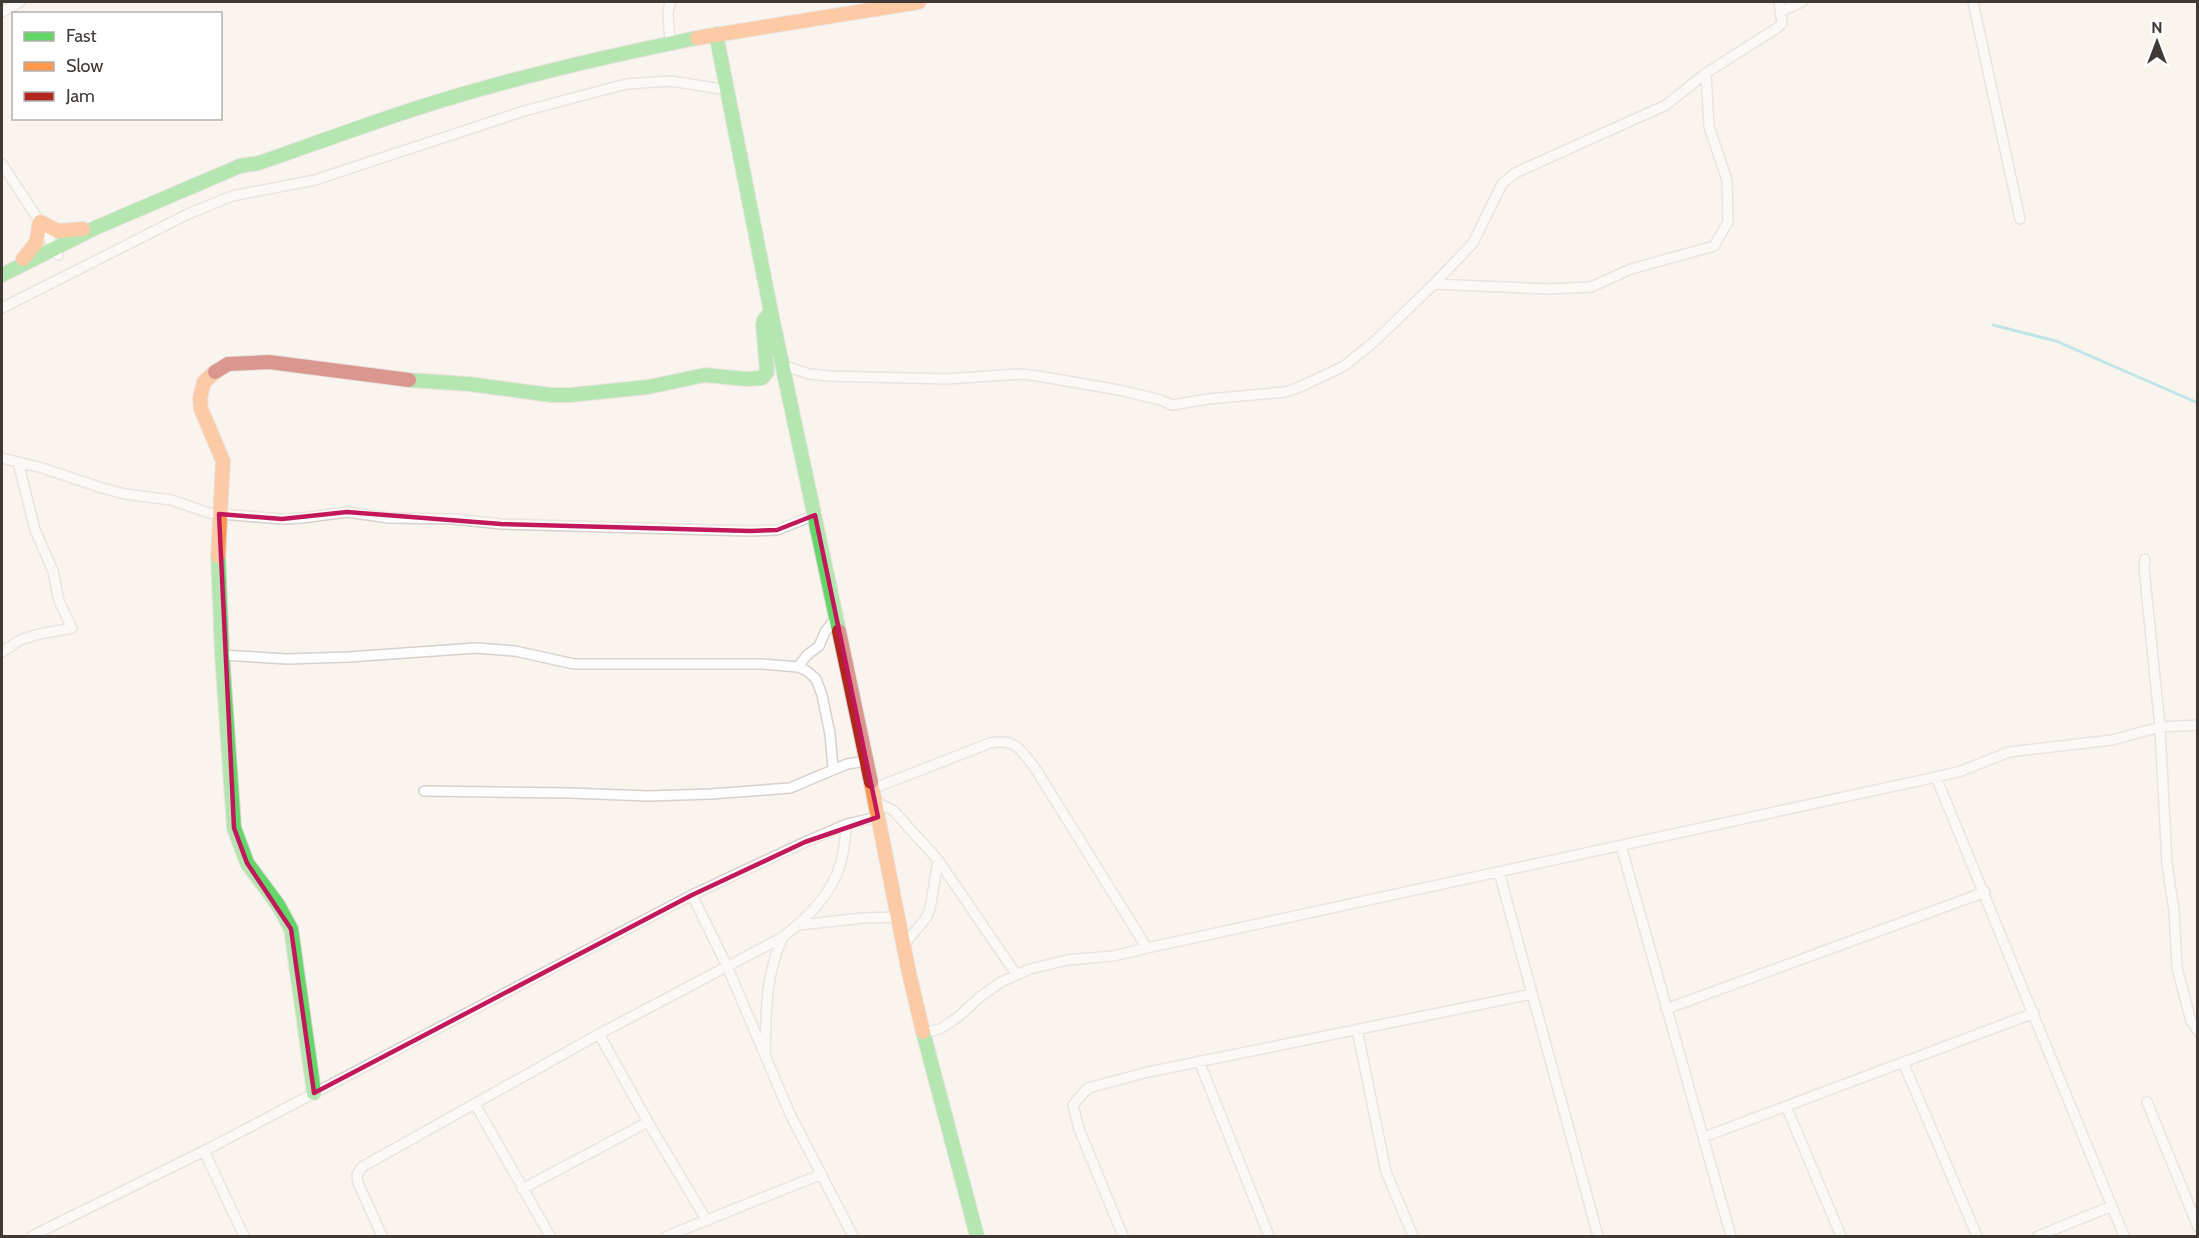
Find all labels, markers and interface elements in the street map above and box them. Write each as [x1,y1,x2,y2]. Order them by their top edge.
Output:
legend [12,12,222,120]
north arrow [2127,12,2187,72]
text: N [2151,18,2163,37]
text: Fast [66,25,97,47]
text: Slow [66,55,103,77]
text: Jam [65,85,95,107]

